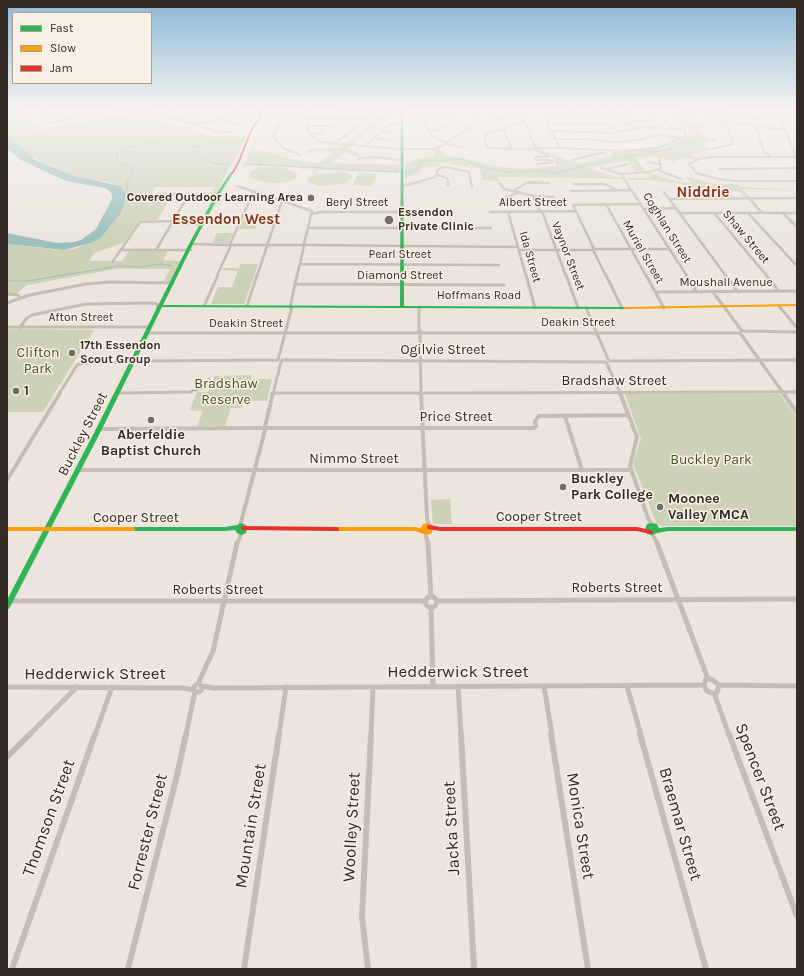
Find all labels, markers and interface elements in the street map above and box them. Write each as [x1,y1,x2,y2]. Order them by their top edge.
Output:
legend [12,12,152,84]
text: Fast [50,21,73,35]
text: Slow [50,41,76,55]
text: Jam [50,61,73,75]
district label: Niddrie [677,184,729,202]
street label: Coghlan Street [639,190,695,266]
place label: Covered Outdoor Learning Area [127,191,303,205]
marker: Covered Outdoor Learning Area [306,193,316,203]
street label: Beryl Street [326,196,388,210]
street label: Albert Street [499,196,567,210]
place label: Essendon Private Clinic [398,206,474,234]
street label: Shaw Street [719,207,773,267]
district label: Essendon West [172,211,280,229]
marker: Essendon Private Clinic [383,214,395,226]
street label: Muriel Street [619,218,667,286]
street label: Vaynor Street [548,220,588,292]
street label: Ida Street [516,230,544,284]
street label: Pearl Street [369,248,431,262]
street label: Diamond Street [357,269,443,283]
street label: Moushall Avenue [679,276,773,290]
street label: Hoffmans Road [437,289,521,303]
street label: Afton Street [49,311,113,325]
street label: Deakin Street [541,316,615,330]
street label: Deakin Street [209,317,283,331]
place label: 17th Essendon Scout Group [80,339,161,367]
street label: Ogilvie Street [400,342,486,358]
park label: Clifton Park [17,345,59,378]
marker: 17th Essendon Scout Group [67,348,77,358]
street label: Bradshaw Street [561,373,667,389]
park label: Bradshaw Reserve [194,376,258,408]
place label: 1 [24,383,29,399]
marker: 1 [11,386,21,396]
street label: Buckley Street [55,389,111,479]
street label: Price Street [419,409,493,425]
marker: Aberfeldie Baptist Church [146,415,156,425]
place label: Aberfeldie Baptist Church [101,427,201,460]
street label: Nimmo Street [309,451,399,467]
park label: Buckley Park [670,452,752,468]
place label: Buckley Park College [571,471,653,504]
marker: Buckley Park College [558,482,568,492]
place label: Moonee Valley YMCA [668,491,749,524]
marker: Moonee Valley YMCA [655,502,665,512]
street label: Cooper Street [496,509,582,525]
street label: Cooper Street [93,510,179,526]
street label: Roberts Street [571,580,663,596]
street label: Roberts Street [172,582,264,598]
street label: Hedderwick Street [387,662,529,682]
street label: Hedderwick Street [24,664,166,684]
street label: Spencer Street [730,720,790,834]
street label: Thomson Street [18,757,80,879]
street label: Mountain Street [231,762,271,890]
street label: Braemar Street [654,765,706,883]
street label: Forrester Street [124,771,172,893]
street label: Woolley Street [339,771,365,883]
street label: Monica Street [561,771,599,881]
street label: Jacka Street [439,780,465,876]

